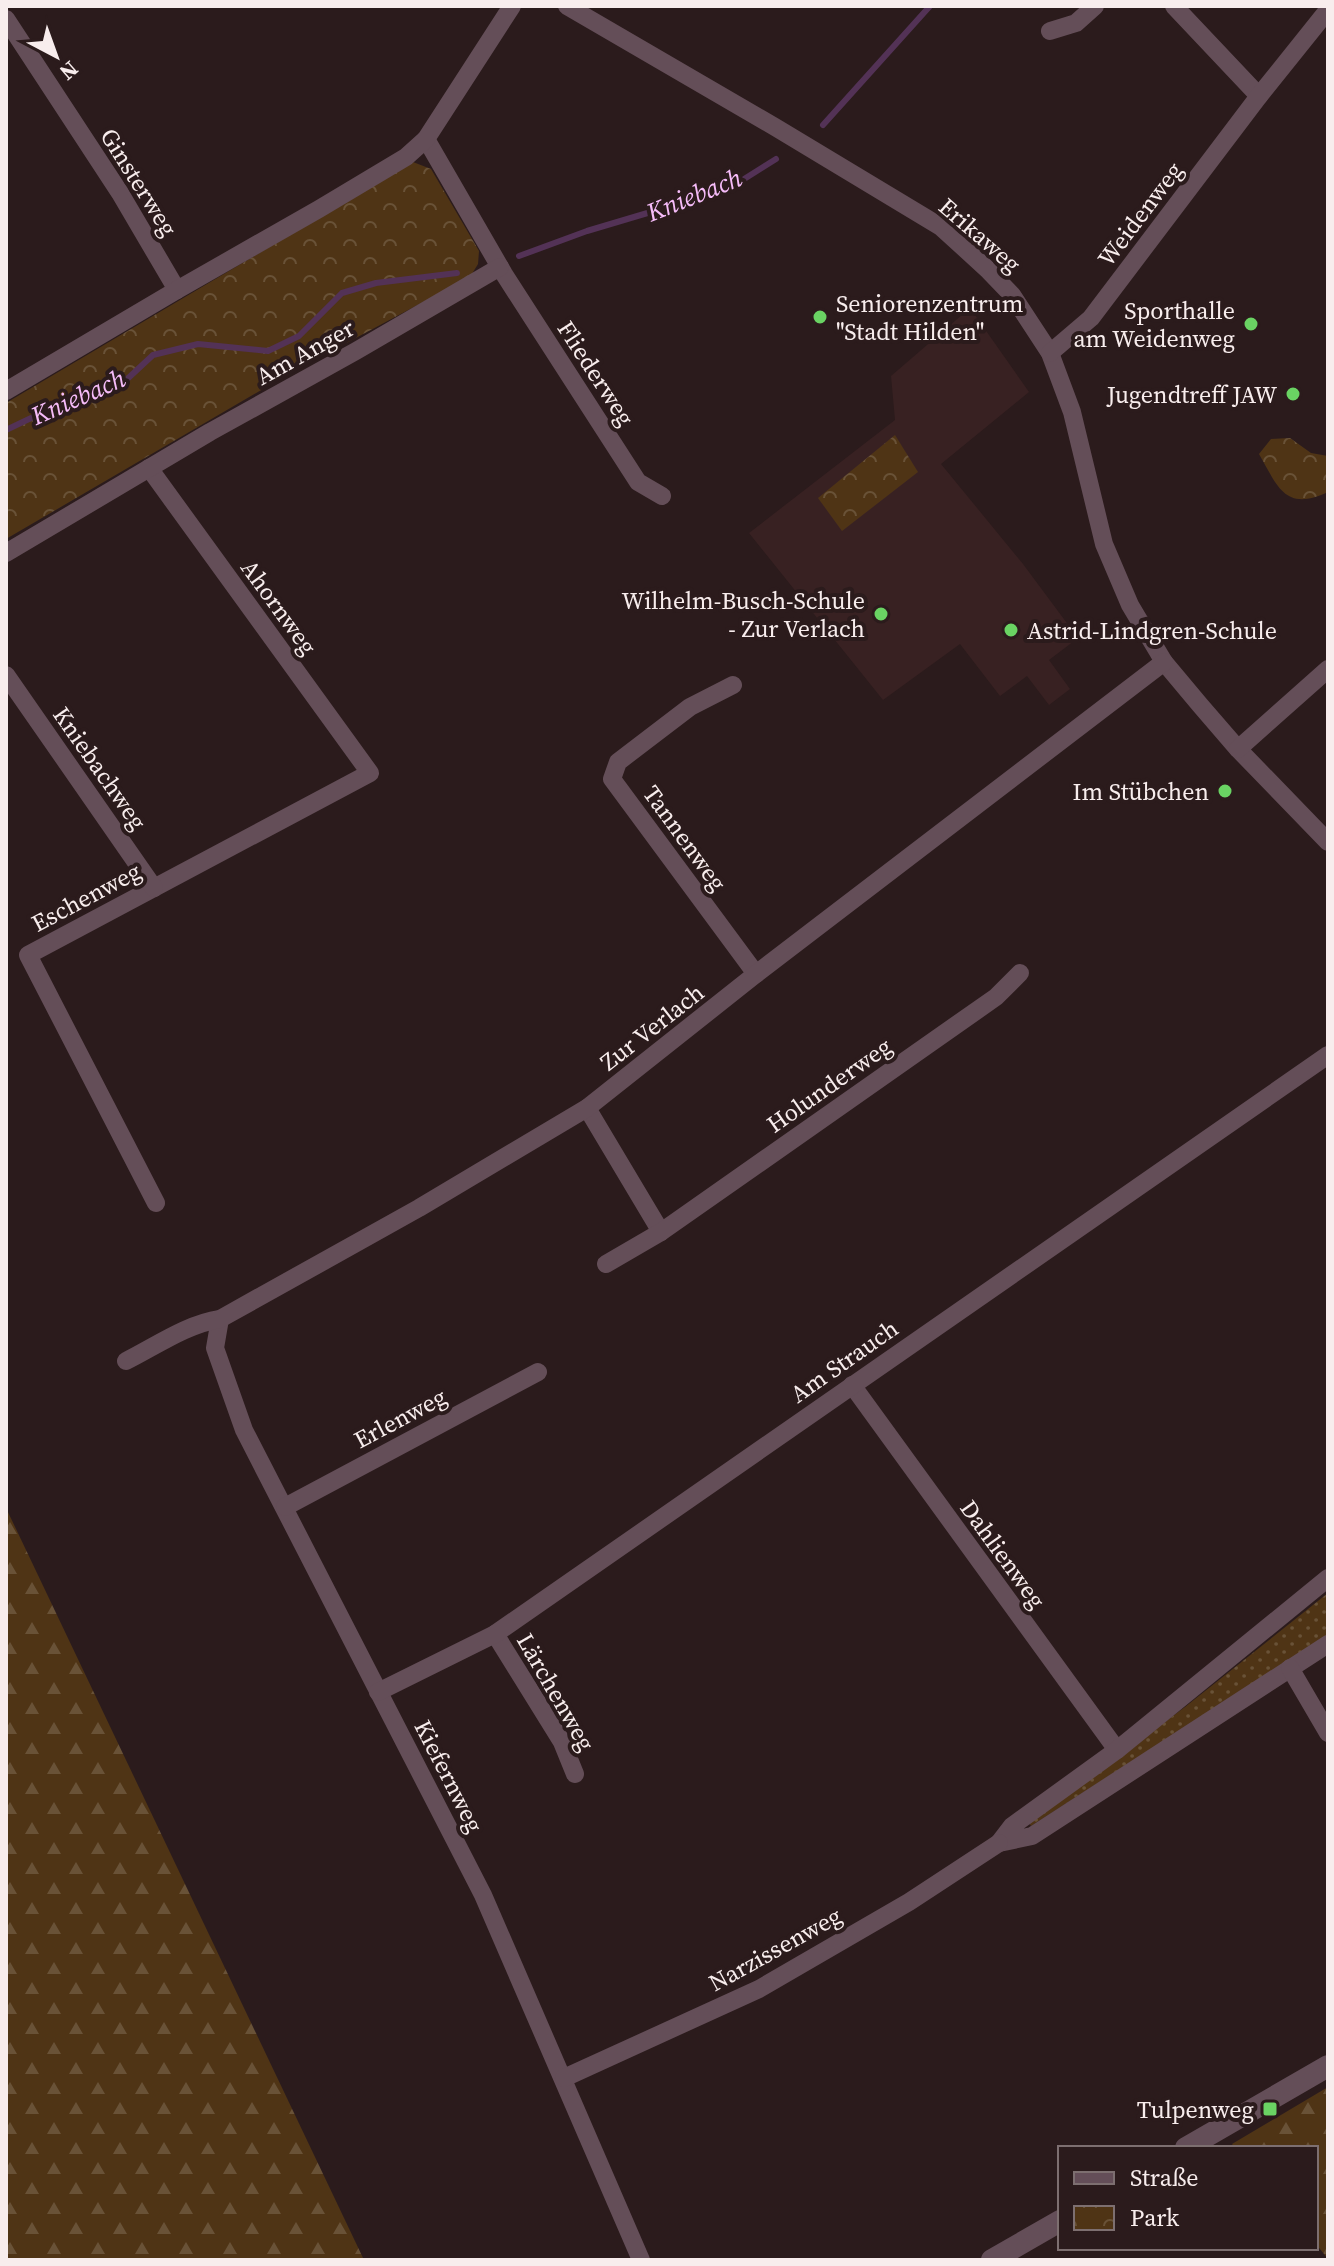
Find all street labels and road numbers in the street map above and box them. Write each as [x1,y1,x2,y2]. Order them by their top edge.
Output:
street label: Ginsterweg [93,122,185,242]
street label: Weidenweg [1090,155,1190,273]
street label: Erikaweg [932,190,1028,280]
street label: Am Anger [250,311,360,393]
street label: Fliederweg [550,314,642,432]
street label: Ahornweg [233,553,325,661]
street label: Kniebachweg [45,700,155,836]
street label: Tannenweg [635,778,735,898]
street label: Eschenweg [26,854,146,940]
street label: Zur Verlach [593,976,711,1078]
street label: Holunderweg [760,1030,898,1140]
street label: Am Strauch [783,1312,905,1410]
street label: Erlenweg [348,1380,452,1456]
street label: Dahlienweg [952,1493,1054,1615]
street label: Lärchenweg [509,1627,603,1757]
street label: Kiefernweg [407,1714,491,1838]
street label: Narzissenweg [703,1899,847,1999]

